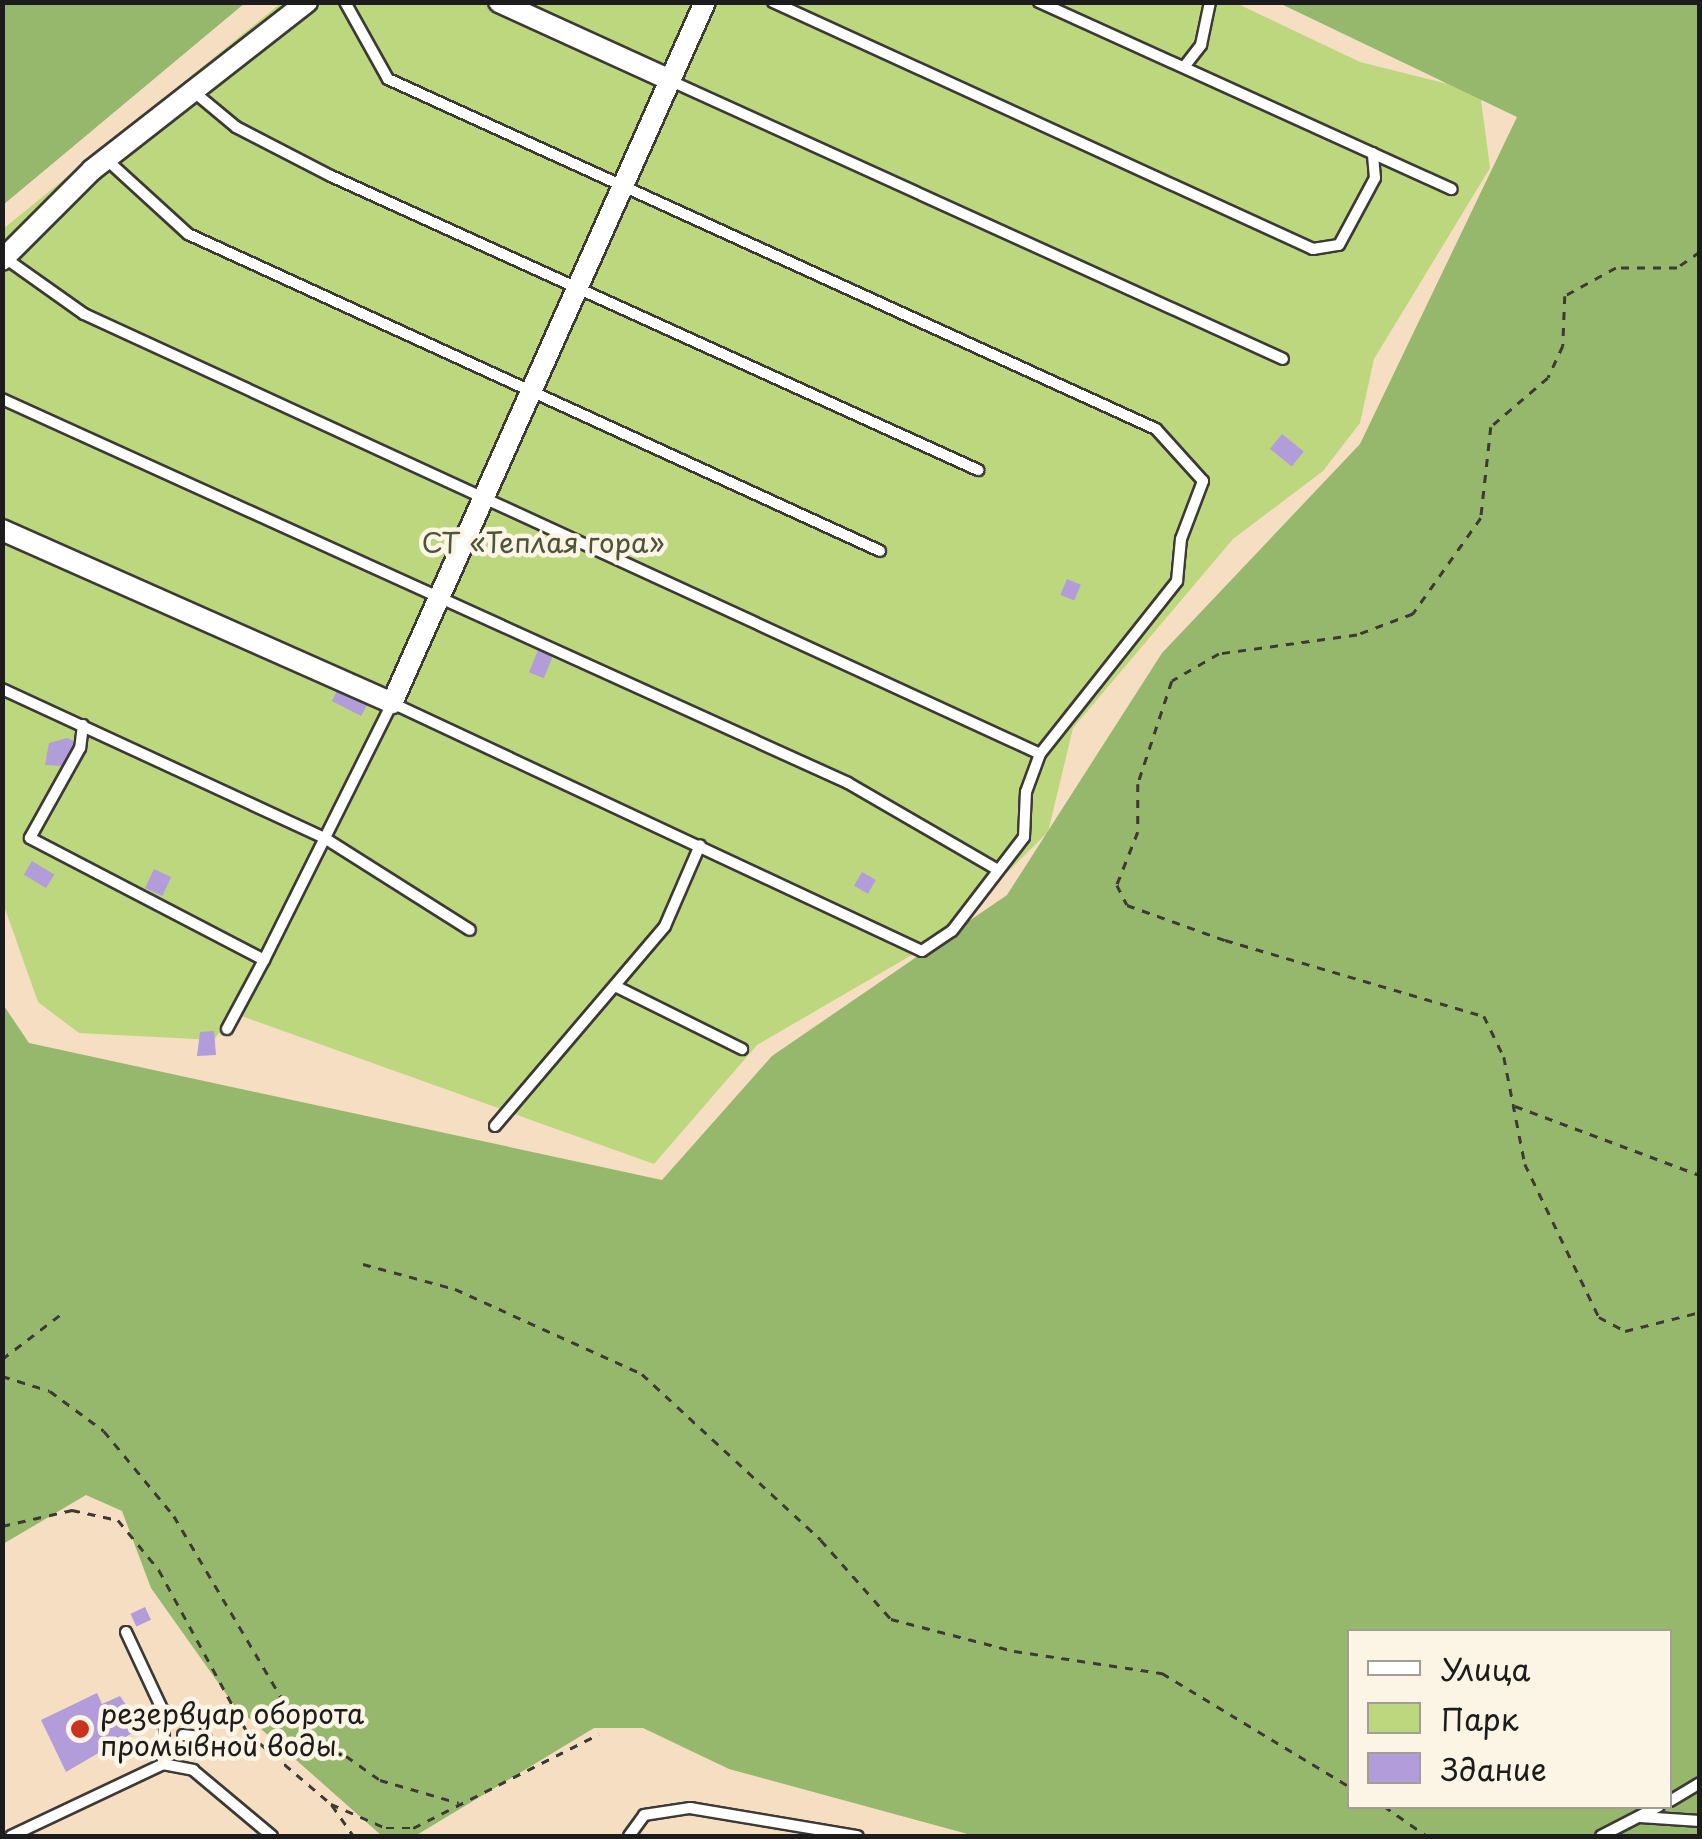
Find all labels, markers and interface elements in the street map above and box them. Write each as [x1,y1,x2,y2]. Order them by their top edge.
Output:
park label: СТ «Теплая гора» [422,525,664,559]
legend [1347,1629,1672,1809]
text: Улица [1441,1646,1530,1691]
place label: резервуар оборота промывной воды. [100,1696,366,1762]
text: Парк [1441,1696,1518,1741]
marker: резервуар оборота промывной воды. [69,1718,91,1740]
text: Здание [1441,1746,1547,1791]

